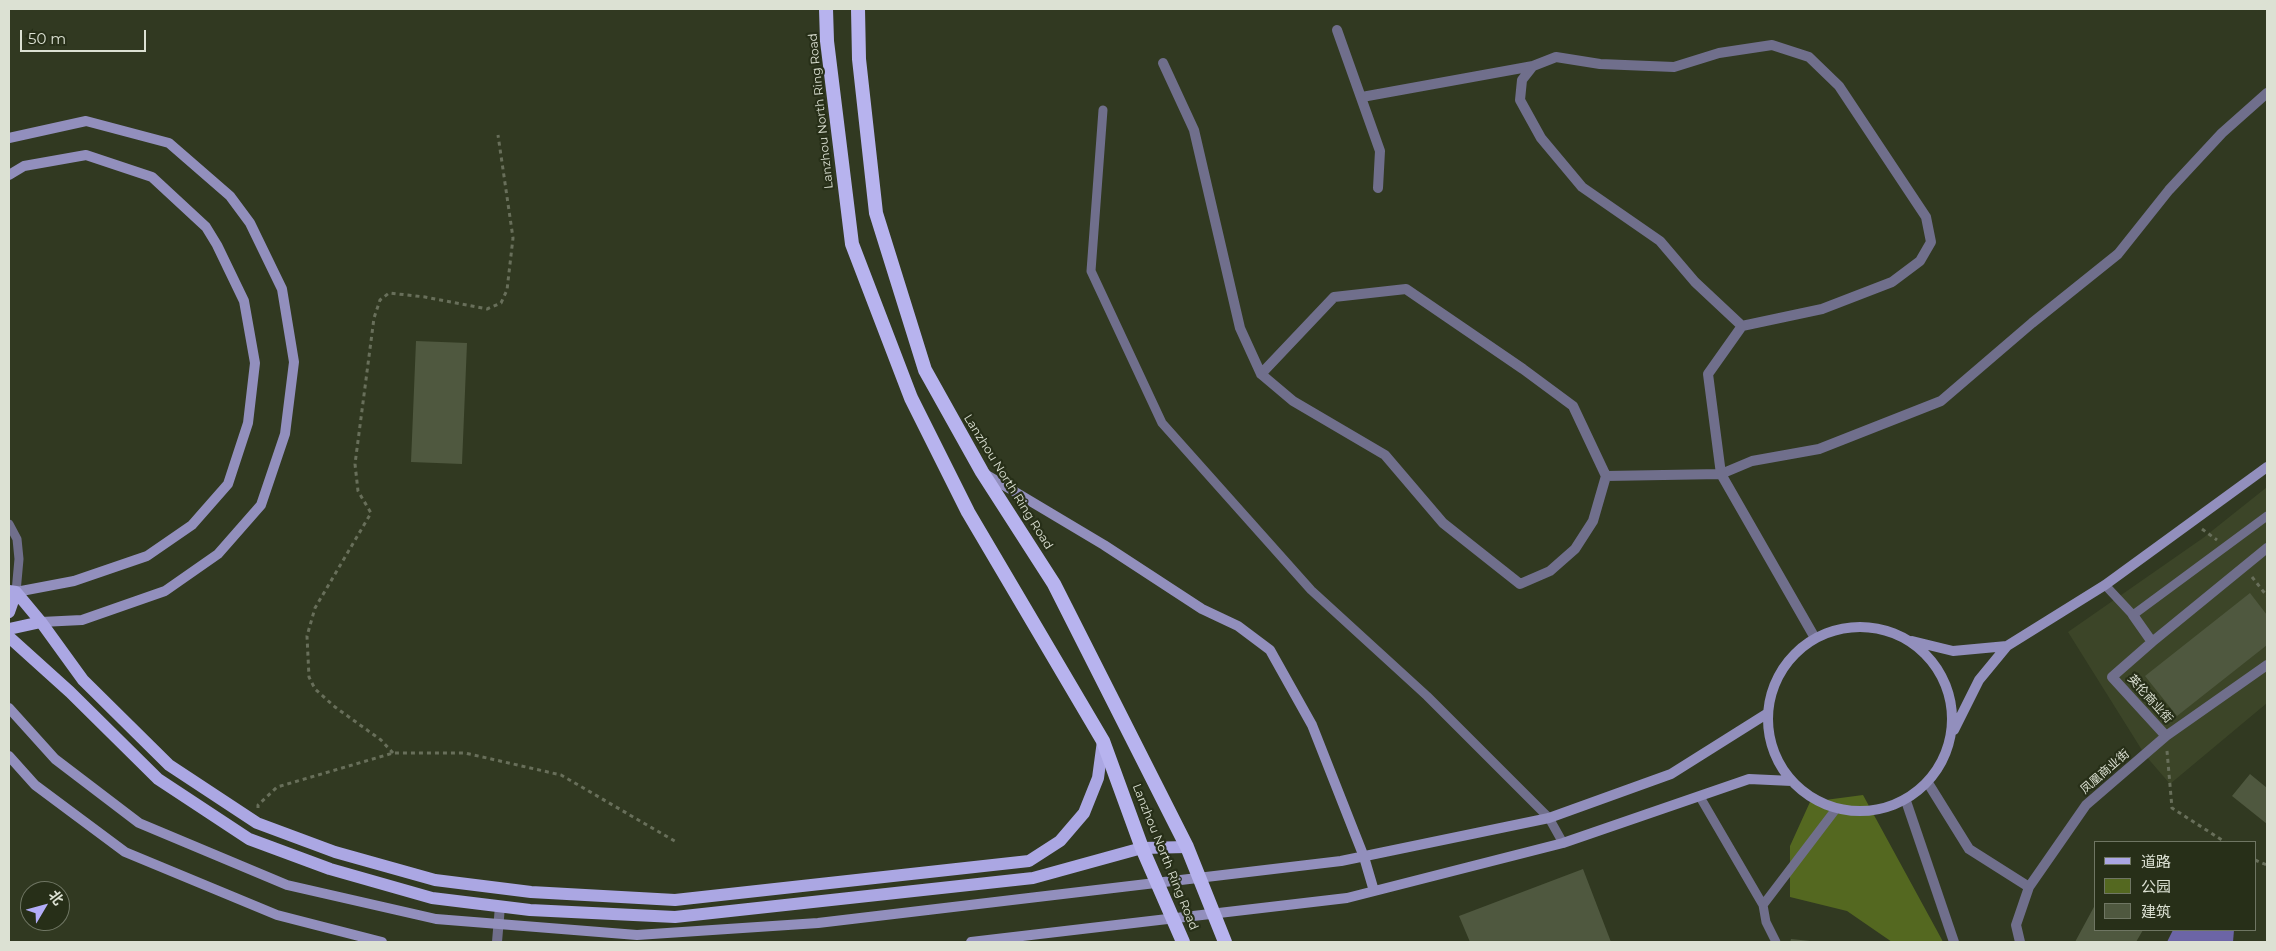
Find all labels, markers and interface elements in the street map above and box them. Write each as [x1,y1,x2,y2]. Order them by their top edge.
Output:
scale bar [22,20,149,52]
text: 50 m [28,29,66,48]
street label: Lanzhou North Ring Road [806,32,836,190]
street label: Lanzhou North Ring Road [960,412,1056,552]
street label: 英伦商业街 [2125,672,2175,726]
street label: 凤凰商业街 [2078,747,2132,797]
street label: Lanzhou North Ring Road [1129,782,1201,932]
legend [2094,841,2256,931]
text: 道路 [2141,852,2171,871]
text: 公园 [2141,877,2171,896]
north arrow [20,881,70,931]
text: 北 [45,887,68,909]
text: 建筑 [2141,902,2171,921]

